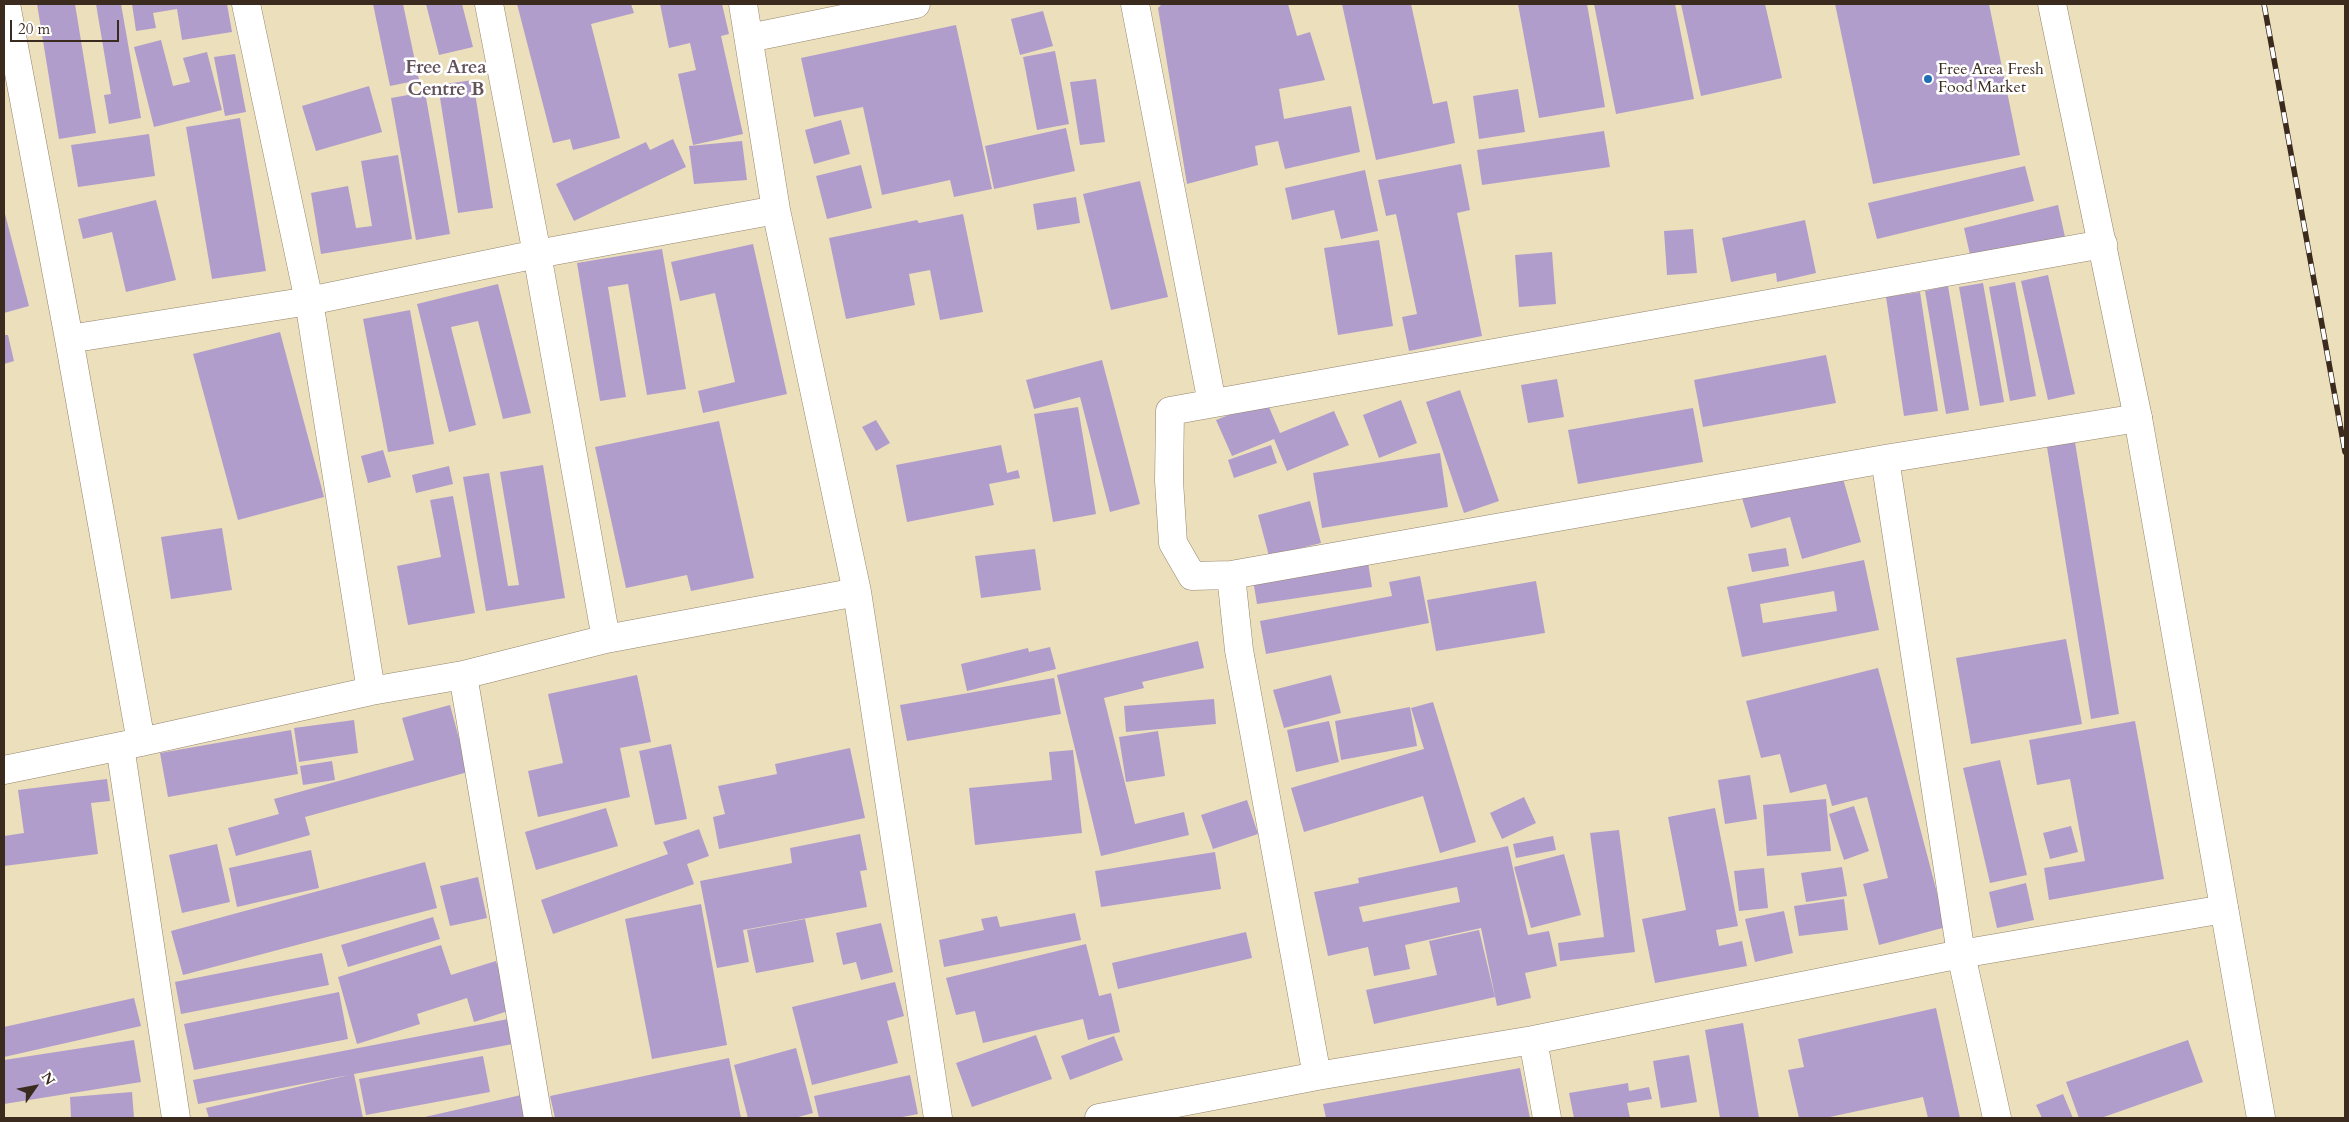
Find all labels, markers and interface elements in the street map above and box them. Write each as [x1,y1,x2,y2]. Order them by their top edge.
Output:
scale bar [12,10,121,42]
text: 20 m [18,19,50,39]
district label: Free Area Centre B [405,58,487,102]
place label: Free Area Fresh Food Market [1938,60,2044,98]
marker: Free Area Fresh Food Market [1922,73,1934,85]
north arrow [10,1062,60,1112]
text: N [37,1068,59,1089]

